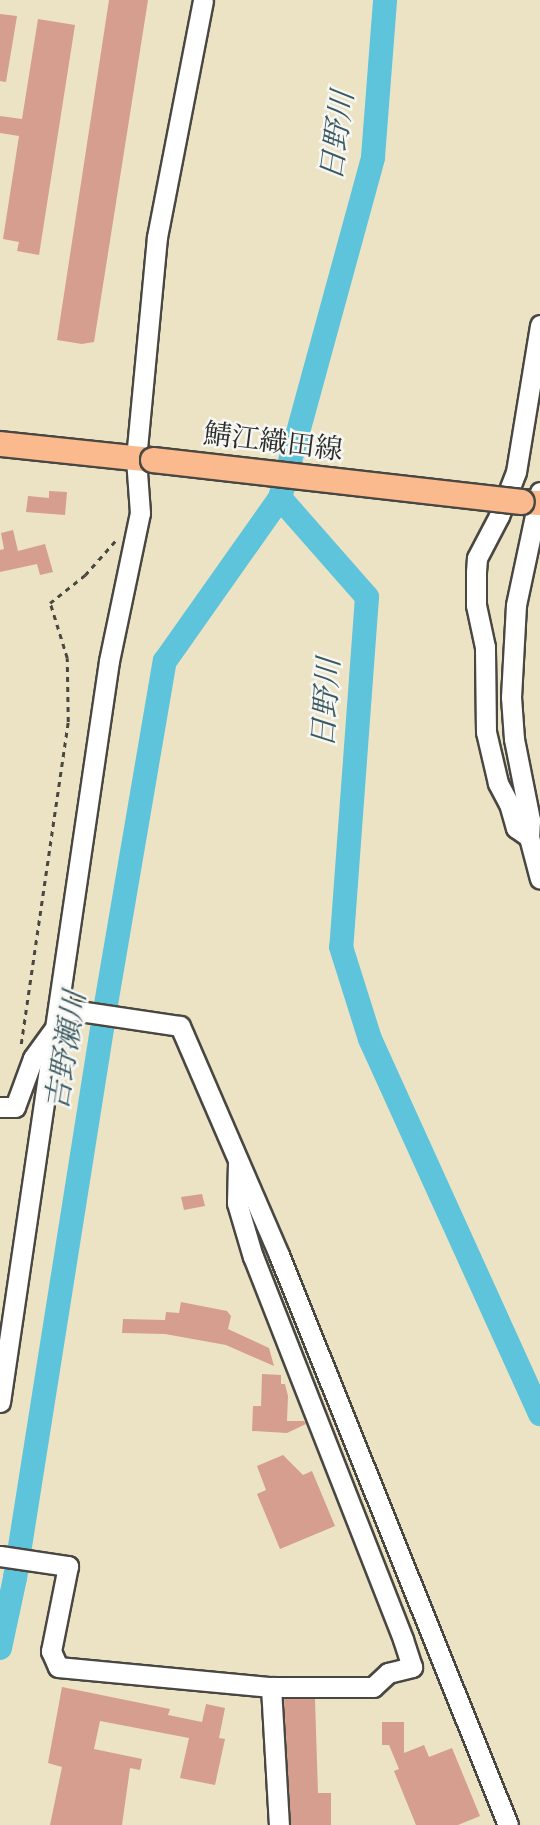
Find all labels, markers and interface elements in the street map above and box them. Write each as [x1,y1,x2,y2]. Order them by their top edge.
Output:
water label: 日野川 [315,89,363,183]
street label: 鯖江織田線 [201,419,345,469]
water label: 日野川 [307,657,349,749]
water label: 吉野瀬川 [41,989,95,1113]

